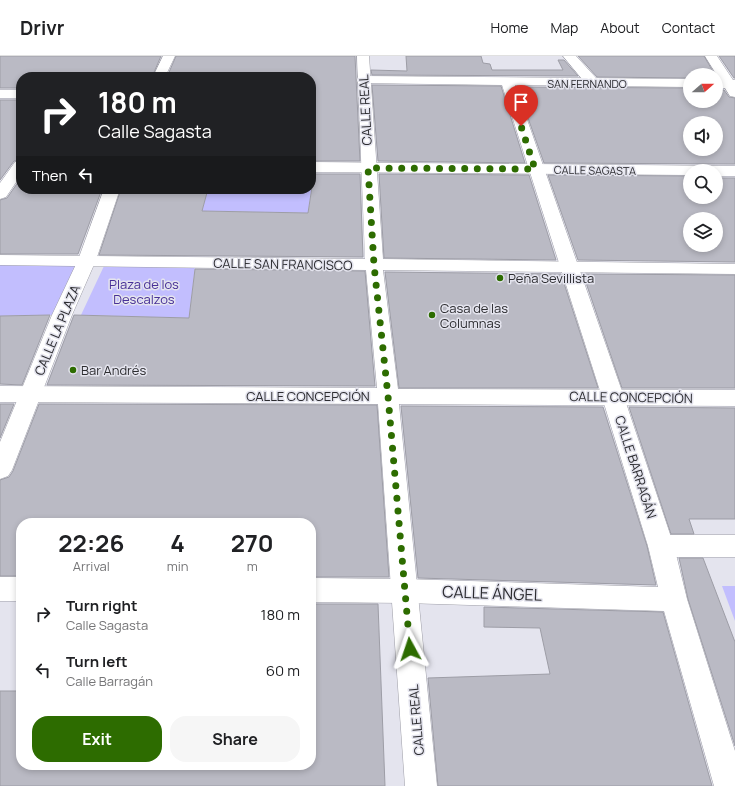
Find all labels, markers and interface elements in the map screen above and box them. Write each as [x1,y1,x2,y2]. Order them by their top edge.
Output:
text: Drivr [20,15,64,41]
text: Home [491,18,528,37]
text: Map [550,18,578,37]
text: About [600,18,640,37]
text: Contact [662,18,715,37]
north arrow [683,68,723,108]
map controls [683,68,723,252]
street label: CALLE REAL [354,74,376,146]
street label: SAN FERNANDO [547,76,627,91]
text: 180 m [98,83,177,121]
pin [504,85,538,126]
icon: right [32,88,84,140]
icon: arrive [510,91,532,113]
button: sound [683,116,723,156]
text: Calle Sagasta [98,119,212,143]
street label: CALLE SAGASTA [554,162,636,178]
icon: left [75,164,97,186]
button: search [683,164,723,204]
text: Then [32,165,67,186]
button: layers [683,212,723,252]
street label: CALLE SAN FRANCISCO [213,254,353,274]
place label: Peña Sevillista [508,269,594,287]
marker: Peña Sevillista [495,273,505,283]
park label: Plaza de los Descalzos [109,275,179,308]
street label: CALLE LA PLAZA [30,282,84,378]
place label: Casa de las Columnas [440,299,508,332]
marker: Casa de las Columnas [427,310,437,320]
place label: Bar Andrés [81,361,146,379]
marker: Bar Andrés [68,365,78,375]
street label: CALLE CONCEPCIÓN [246,387,370,405]
street label: CALLE CONCEPCIÓN [569,387,693,407]
street label: CALLE BARRAGÁN [611,413,661,521]
text: 22:26 [58,526,124,559]
text: 4 [170,526,185,559]
text: 270 [231,526,274,559]
text: Arrival [73,557,110,575]
text: min [167,557,188,575]
text: m [247,557,258,575]
street label: CALLE ÁNGEL [442,580,542,606]
text: Turn right [66,595,137,616]
icon: right [32,603,54,625]
text: 180 m [261,604,300,625]
text: Calle Sagasta [66,616,148,634]
position arrow [389,628,431,670]
text: Turn left [66,651,128,672]
icon: left [32,659,54,681]
text: 60 m [266,660,300,681]
text: Calle Barragán [66,672,153,690]
street label: CALLE REAL [404,683,428,756]
button: Exit [32,716,162,762]
button: Share [170,716,300,762]

